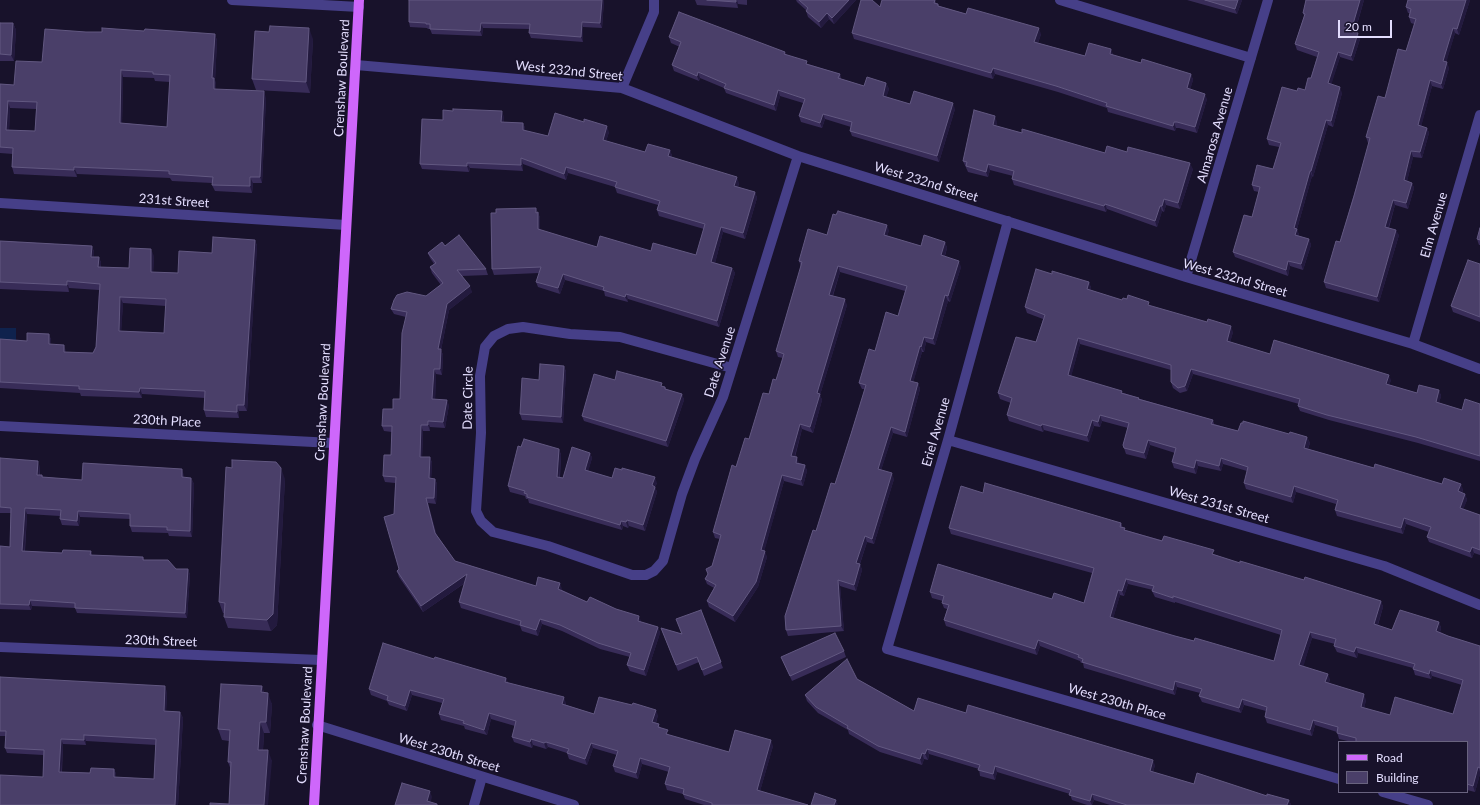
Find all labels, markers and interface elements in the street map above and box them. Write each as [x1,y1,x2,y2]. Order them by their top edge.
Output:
scale bar [1340,12,1394,38]
street label: Crenshaw Boulevard [331,19,353,137]
text: 20 m [1345,19,1372,34]
street label: West 232nd Street [515,58,623,84]
street label: Almarosa Avenue [1194,85,1236,185]
street label: West 232nd Street [872,159,980,205]
street label: Elm Avenue [1417,190,1451,260]
street label: 231st Street [138,191,210,211]
street label: West 232nd Street [1181,256,1289,300]
street label: Date Avenue [701,324,739,400]
street label: Crenshaw Boulevard [312,343,334,461]
street label: Date Circle [460,366,476,430]
street label: Eriel Avenue [919,395,953,469]
street label: 230th Place [133,411,201,431]
street label: West 231st Street [1167,483,1271,527]
street label: 230th Street [125,632,197,650]
street label: Crenshaw Boulevard [294,666,316,784]
street label: West 230th Place [1066,681,1168,723]
street label: West 230th Street [396,730,502,776]
legend [1338,741,1468,793]
text: Road [1376,750,1403,765]
text: Building [1376,770,1419,785]

